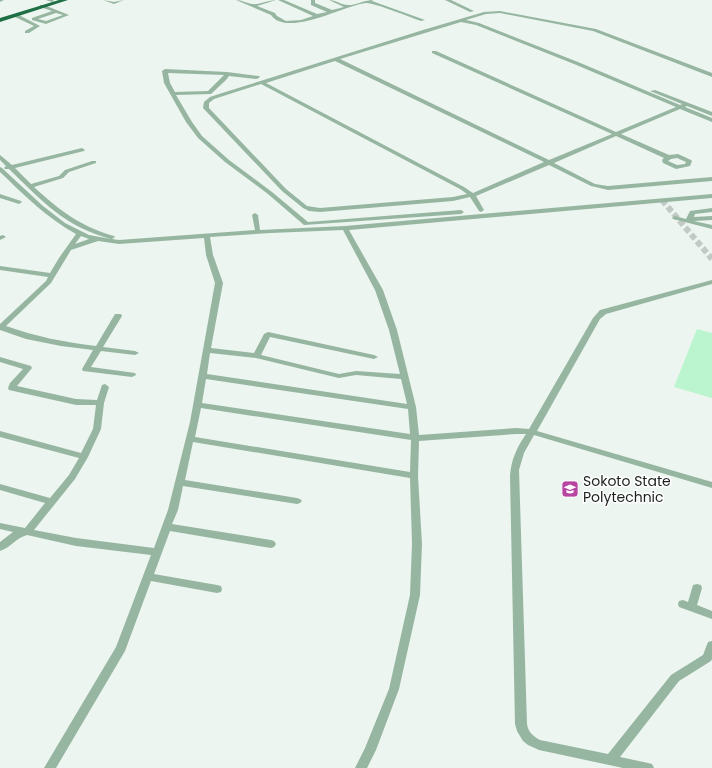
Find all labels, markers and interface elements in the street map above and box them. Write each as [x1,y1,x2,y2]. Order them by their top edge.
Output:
place label: Sokoto State Polytechnic [583,471,671,507]
school or university icon: Sokoto State Polytechnic [560,479,580,499]

